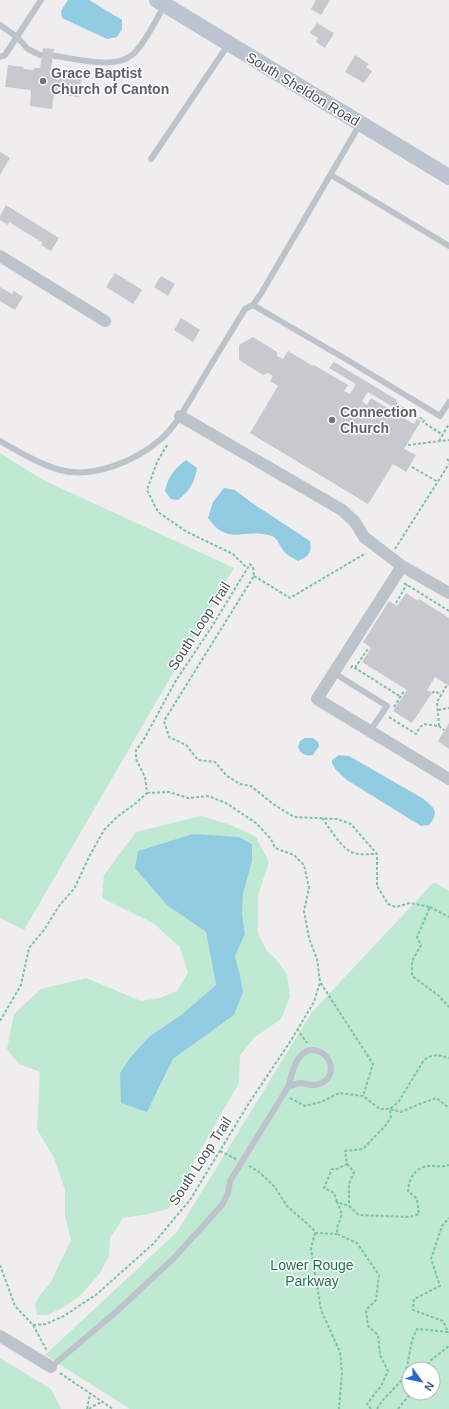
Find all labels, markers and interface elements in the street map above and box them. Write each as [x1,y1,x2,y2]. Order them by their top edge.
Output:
street label: South Sheldon Road [243,49,363,129]
place label: Grace Baptist Church of Canton [51,65,169,97]
marker: Grace Baptist Church of Canton [38,76,48,86]
place label: Connection Church [340,404,417,436]
marker: Connection Church [327,415,337,425]
street label: South Loop Trail [165,579,233,673]
street label: South Loop Trail [166,1114,234,1208]
park label: Lower Rouge Parkway [270,1257,354,1289]
north arrow [401,1361,441,1401]
text: N [422,1380,437,1393]

